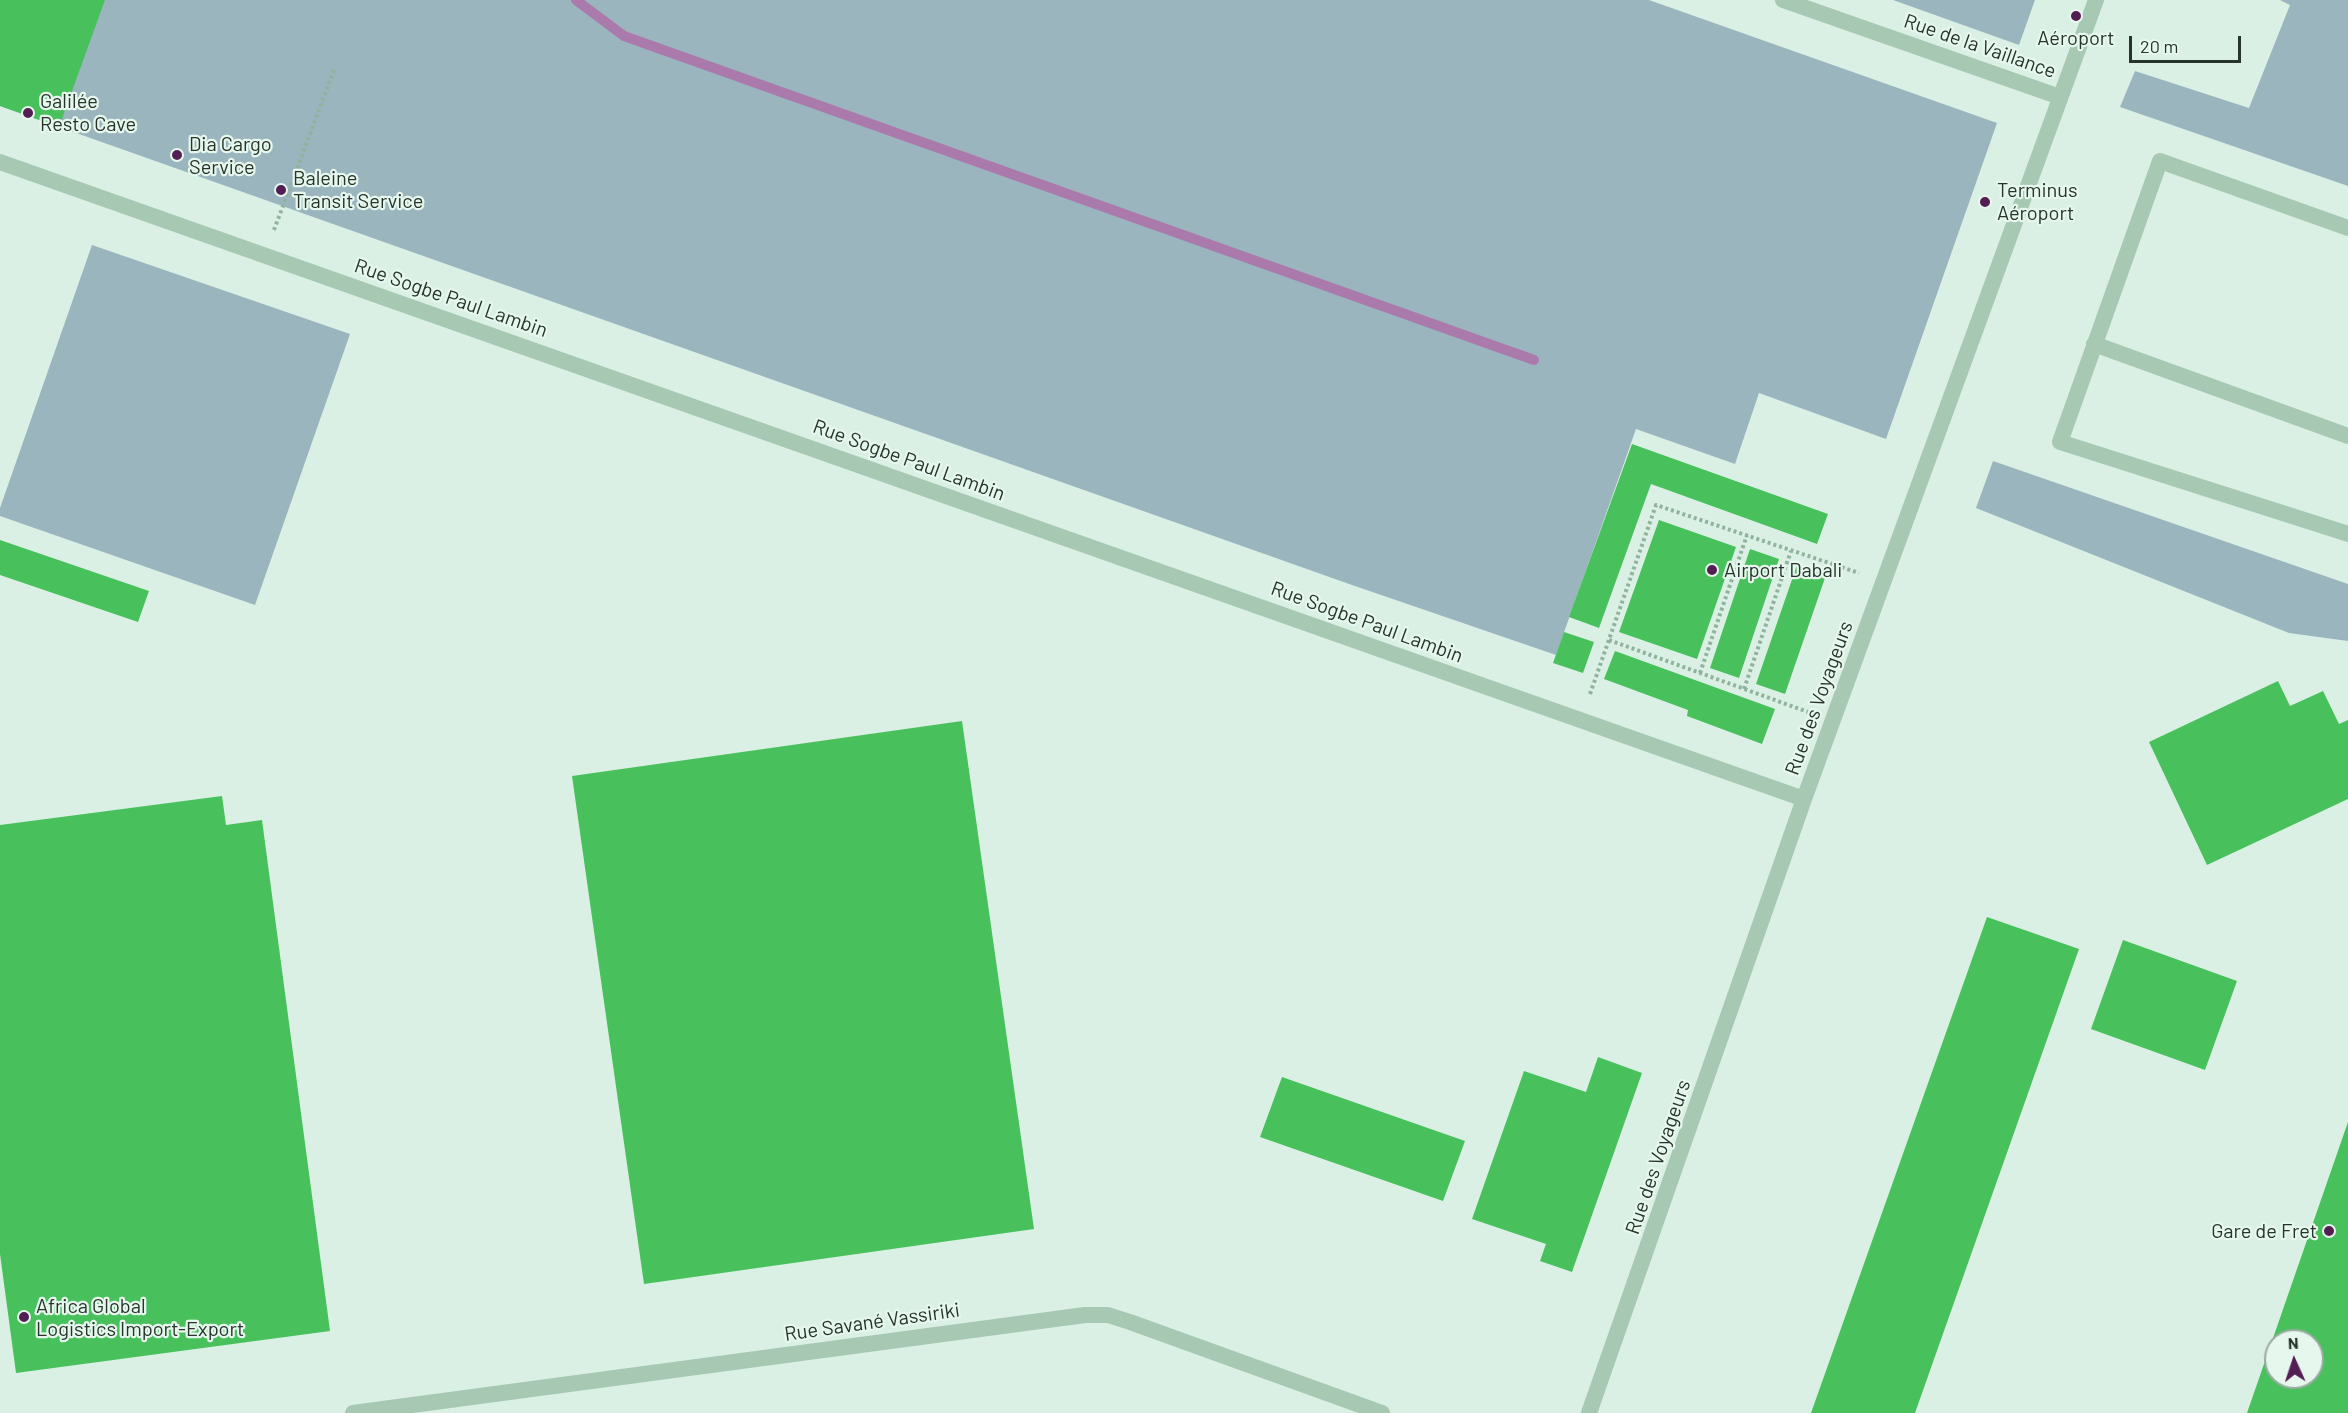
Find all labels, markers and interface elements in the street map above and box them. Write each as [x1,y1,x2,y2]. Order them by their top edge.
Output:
street label: Rue de la Vaillance [1901,9,2059,83]
marker: Aéroport [2069,9,2083,23]
scale bar [2132,24,2244,62]
place label: Aéroport [2037,26,2115,50]
text: 20 m [2140,35,2178,57]
place label: Galilée Resto Cave [40,89,136,136]
marker: Galilée Resto Cave [21,106,35,120]
place label: Dia Cargo Service [189,132,272,179]
marker: Dia Cargo Service [170,148,184,162]
place label: Baleine Transit Service [293,166,423,213]
place label: Terminus Aéroport [1997,178,2078,225]
marker: Baleine Transit Service [274,183,288,197]
marker: Terminus Aéroport [1978,195,1992,209]
street label: Rue Sogbe Paul Lambin [351,254,551,342]
street label: Rue Sogbe Paul Lambin [810,414,1008,506]
place label: Airport Dabali [1724,558,1842,582]
marker: Airport Dabali [1705,563,1719,577]
street label: Rue Sogbe Paul Lambin [1268,576,1466,668]
street label: Rue des Voyageurs [1780,618,1858,778]
street label: Rue des Voyageurs [1620,1076,1696,1238]
place label: Gare de Fret [2211,1219,2317,1243]
marker: Gare de Fret [2322,1224,2336,1238]
place label: Africa Global Logistics Import-Export [36,1294,244,1341]
street label: Rue Savané Vassiriki [783,1298,961,1346]
marker: Africa Global Logistics Import-Export [17,1310,31,1324]
north arrow [2264,1329,2324,1389]
text: N [2287,1333,2299,1352]

